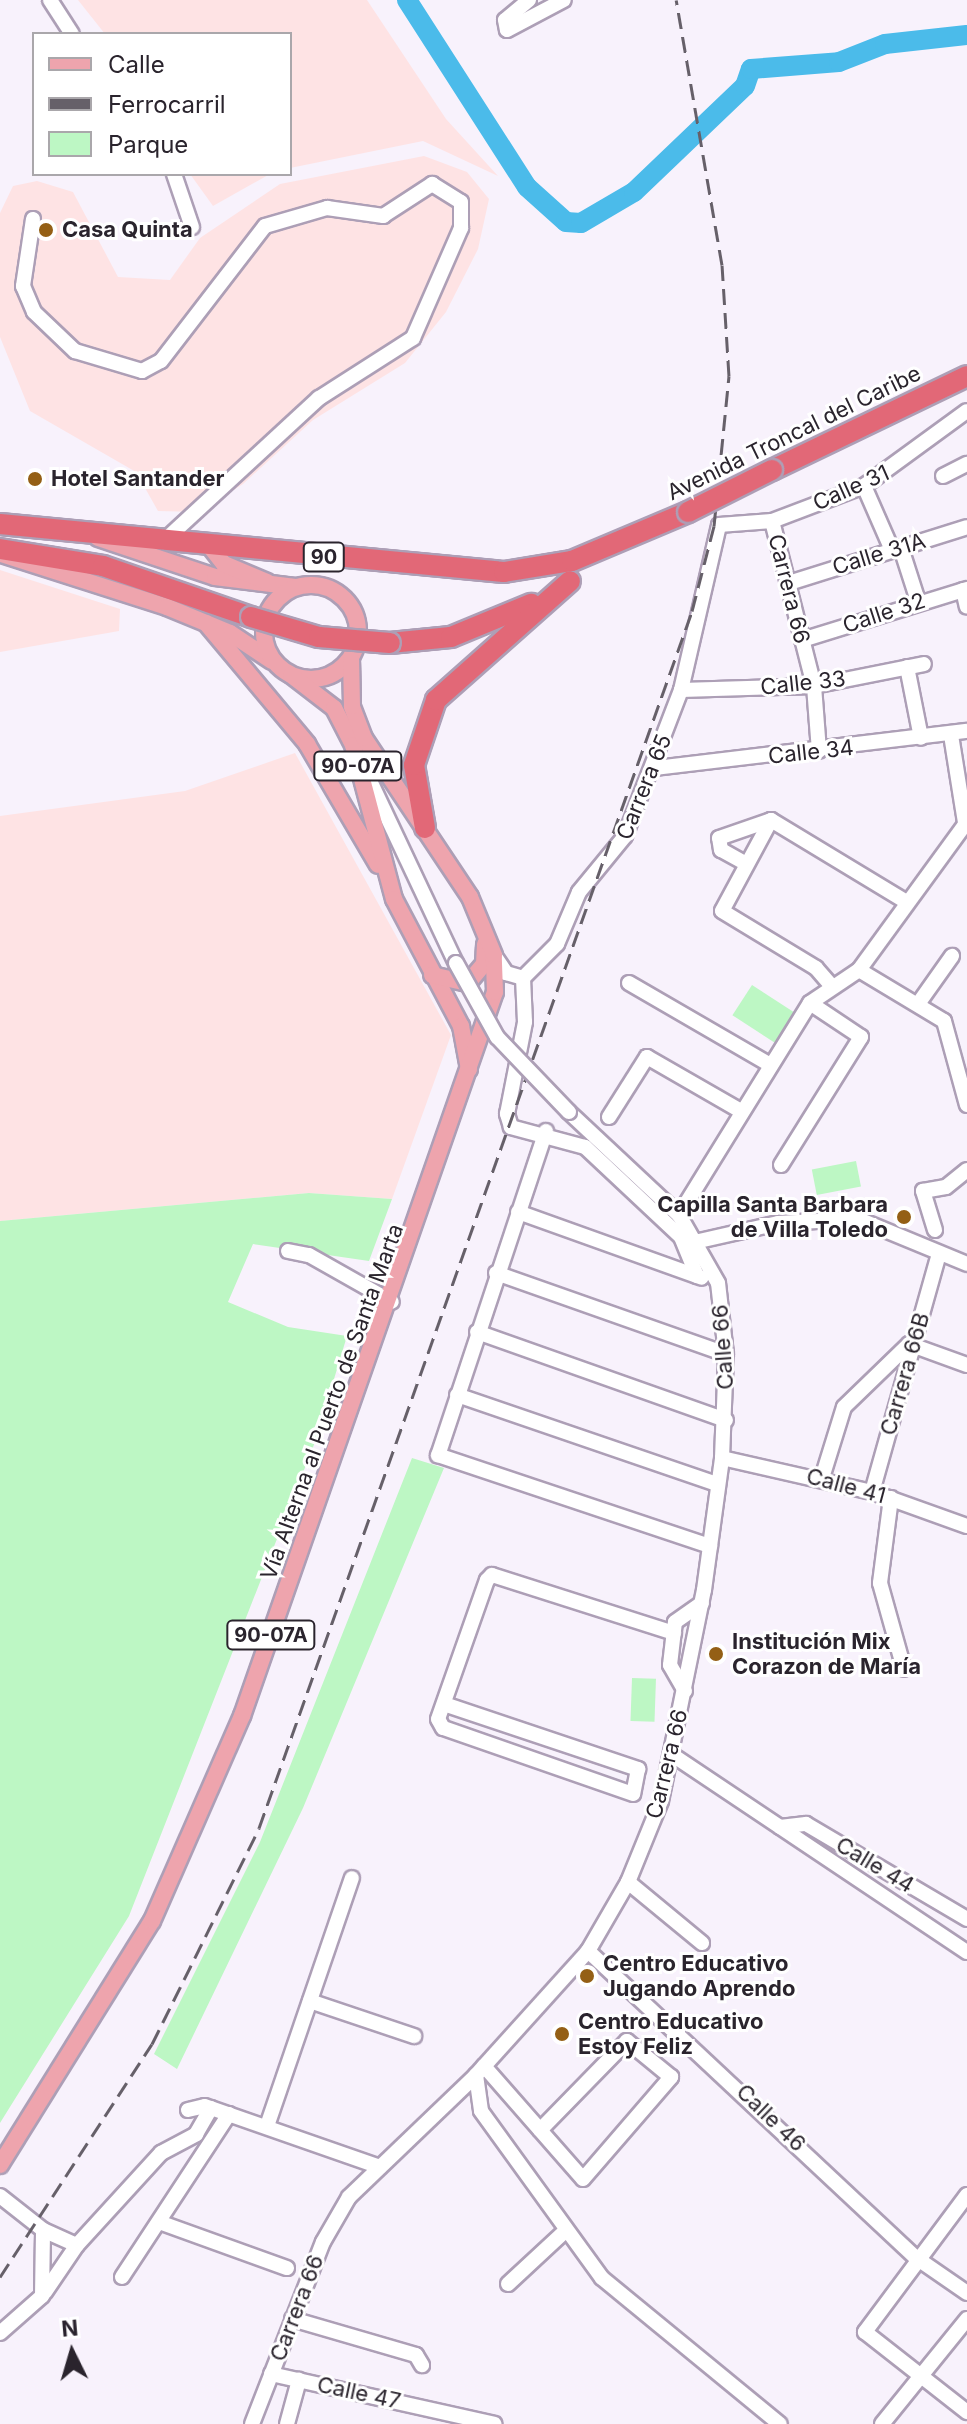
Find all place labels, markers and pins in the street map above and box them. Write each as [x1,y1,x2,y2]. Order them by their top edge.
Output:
place label: Casa Quinta [62,217,193,243]
marker: Casa Quinta [37,221,55,239]
place label: Hotel Santander [51,466,224,492]
marker: Hotel Santander [26,470,44,488]
place label: Capilla Santa Barbara de Villa Toledo [657,1191,888,1242]
marker: Capilla Santa Barbara de Villa Toledo [895,1208,913,1226]
place label: Institución Mix Corazon de María [732,1628,921,1680]
marker: Institución Mix Corazon de María [707,1645,725,1663]
place label: Centro Educativo Jugando Aprendo [603,1950,795,2002]
marker: Centro Educativo Jugando Aprendo [578,1967,596,1985]
place label: Centro Educativo Estoy Feliz [578,2008,763,2060]
marker: Centro Educativo Estoy Feliz [553,2025,571,2043]

